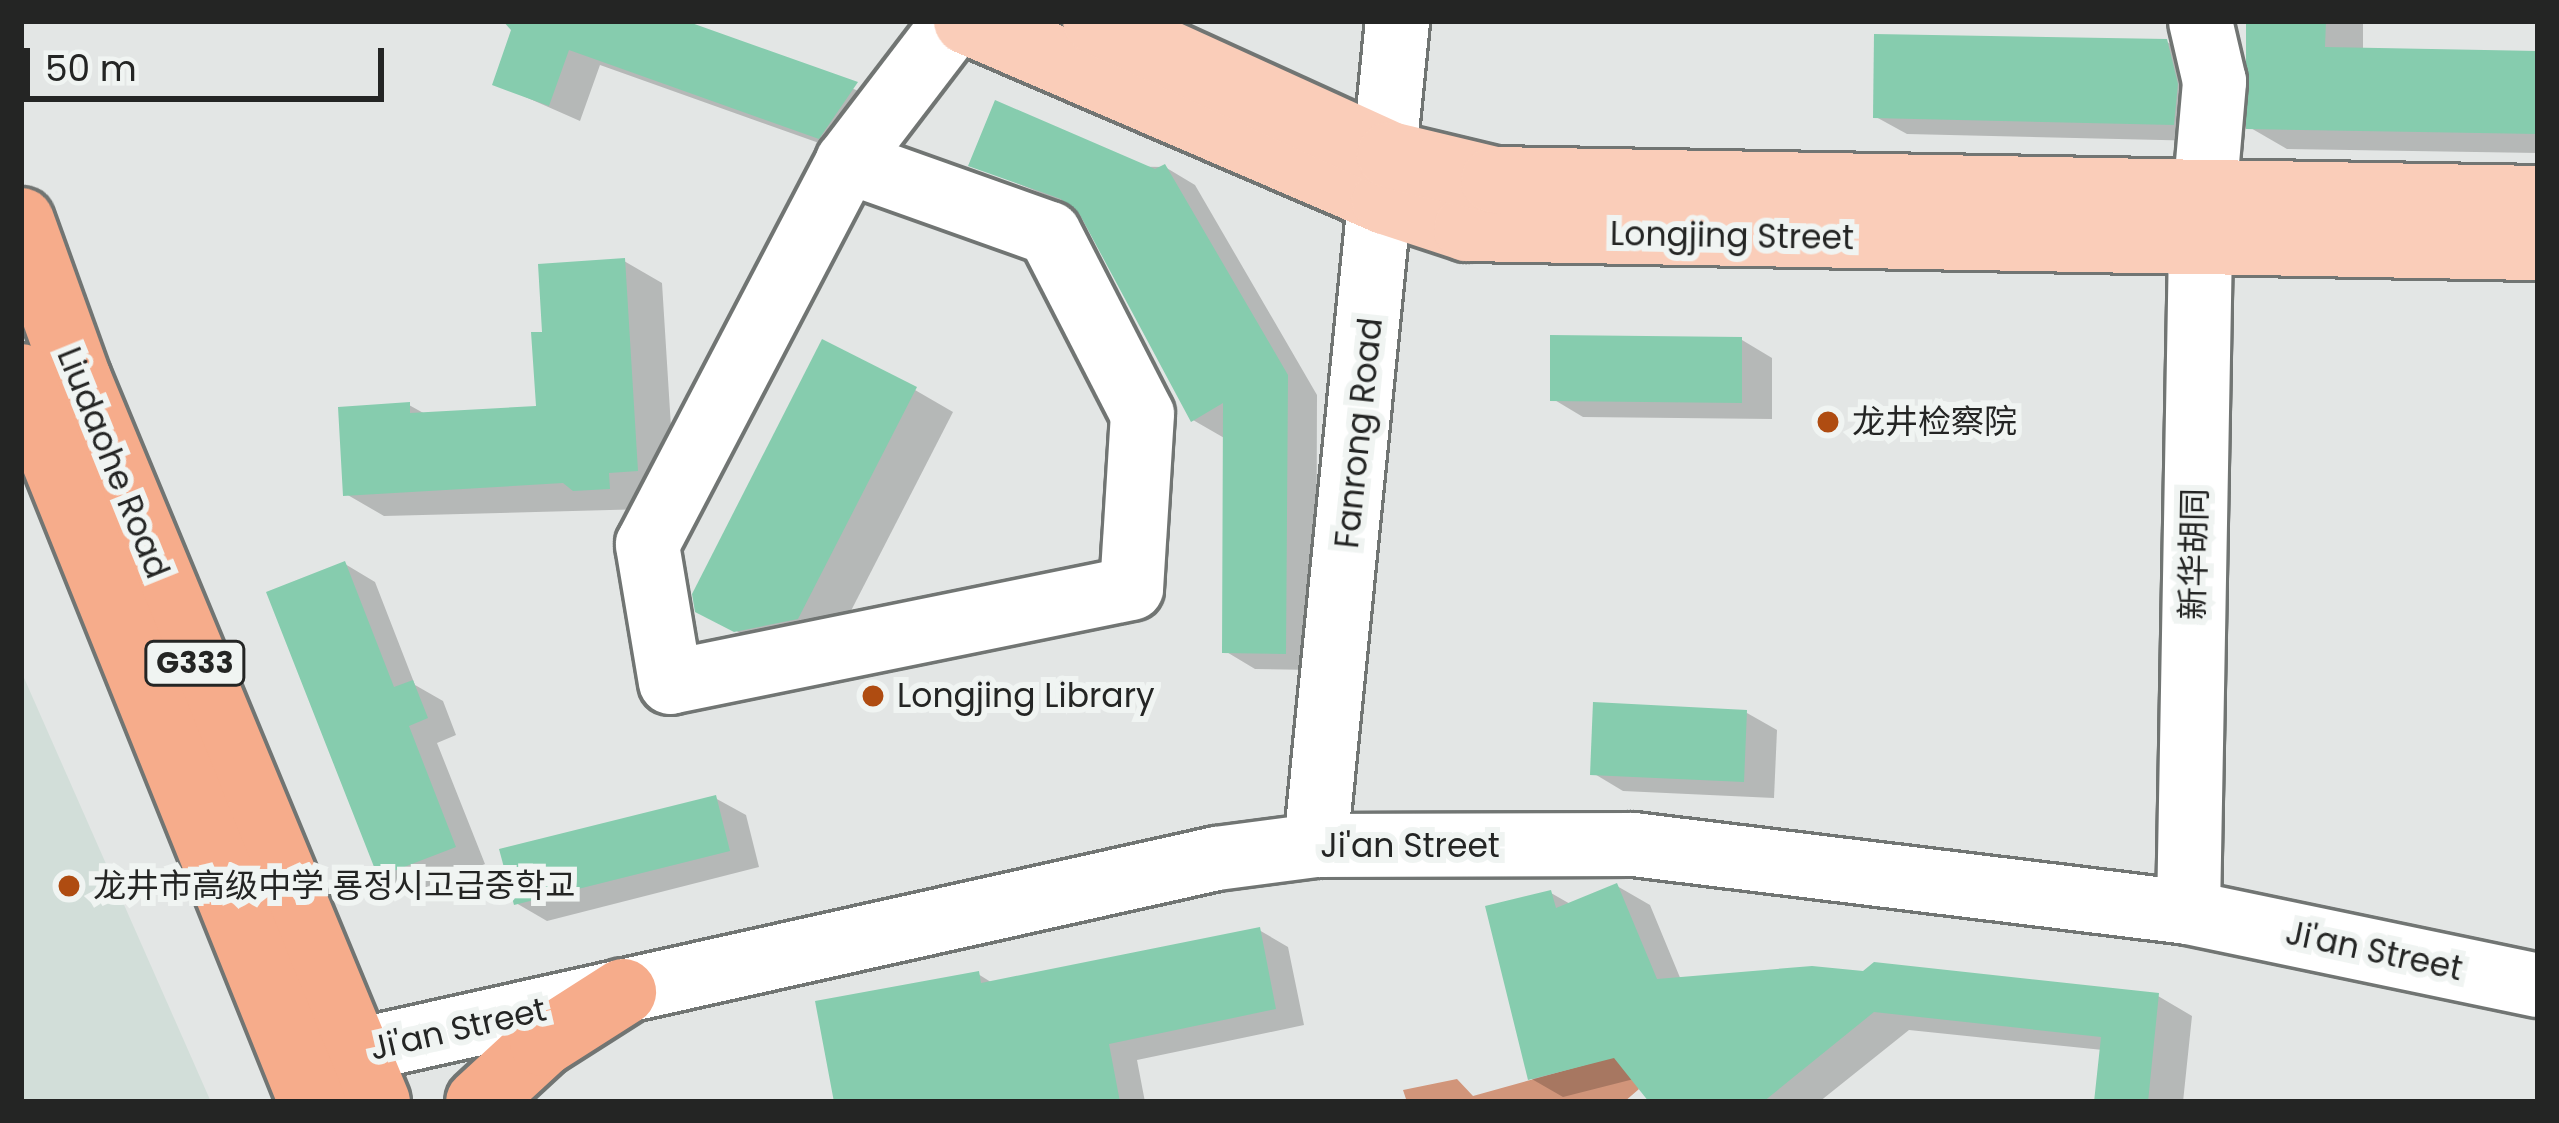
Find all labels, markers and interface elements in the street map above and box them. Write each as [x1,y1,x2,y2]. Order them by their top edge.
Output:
scale bar [30,24,390,98]
text: 50 m [45,43,137,94]
street label: Longjing Street [1610,214,1854,258]
street label: Fanrong Road [1327,316,1391,550]
street label: Liudaohe Road [49,342,177,584]
place label: 龙井检察院 [1852,402,2017,442]
marker: 龙井检察院 [1815,409,1841,435]
street label: 新华胡同 [2173,488,2215,620]
road number: G333 [144,639,246,687]
place label: Longjing Library [897,676,1155,716]
marker: Longjing Library [860,683,886,709]
street label: Ji'an Street [1320,826,1500,866]
place label: 龙井市高级中学 룡정시고급중학교 [93,866,576,906]
marker: 龙井市高级中学 룡정시고급중학교 [56,873,82,899]
street label: Ji'an Street [2282,913,2466,989]
street label: Ji'an Street [366,989,550,1069]

